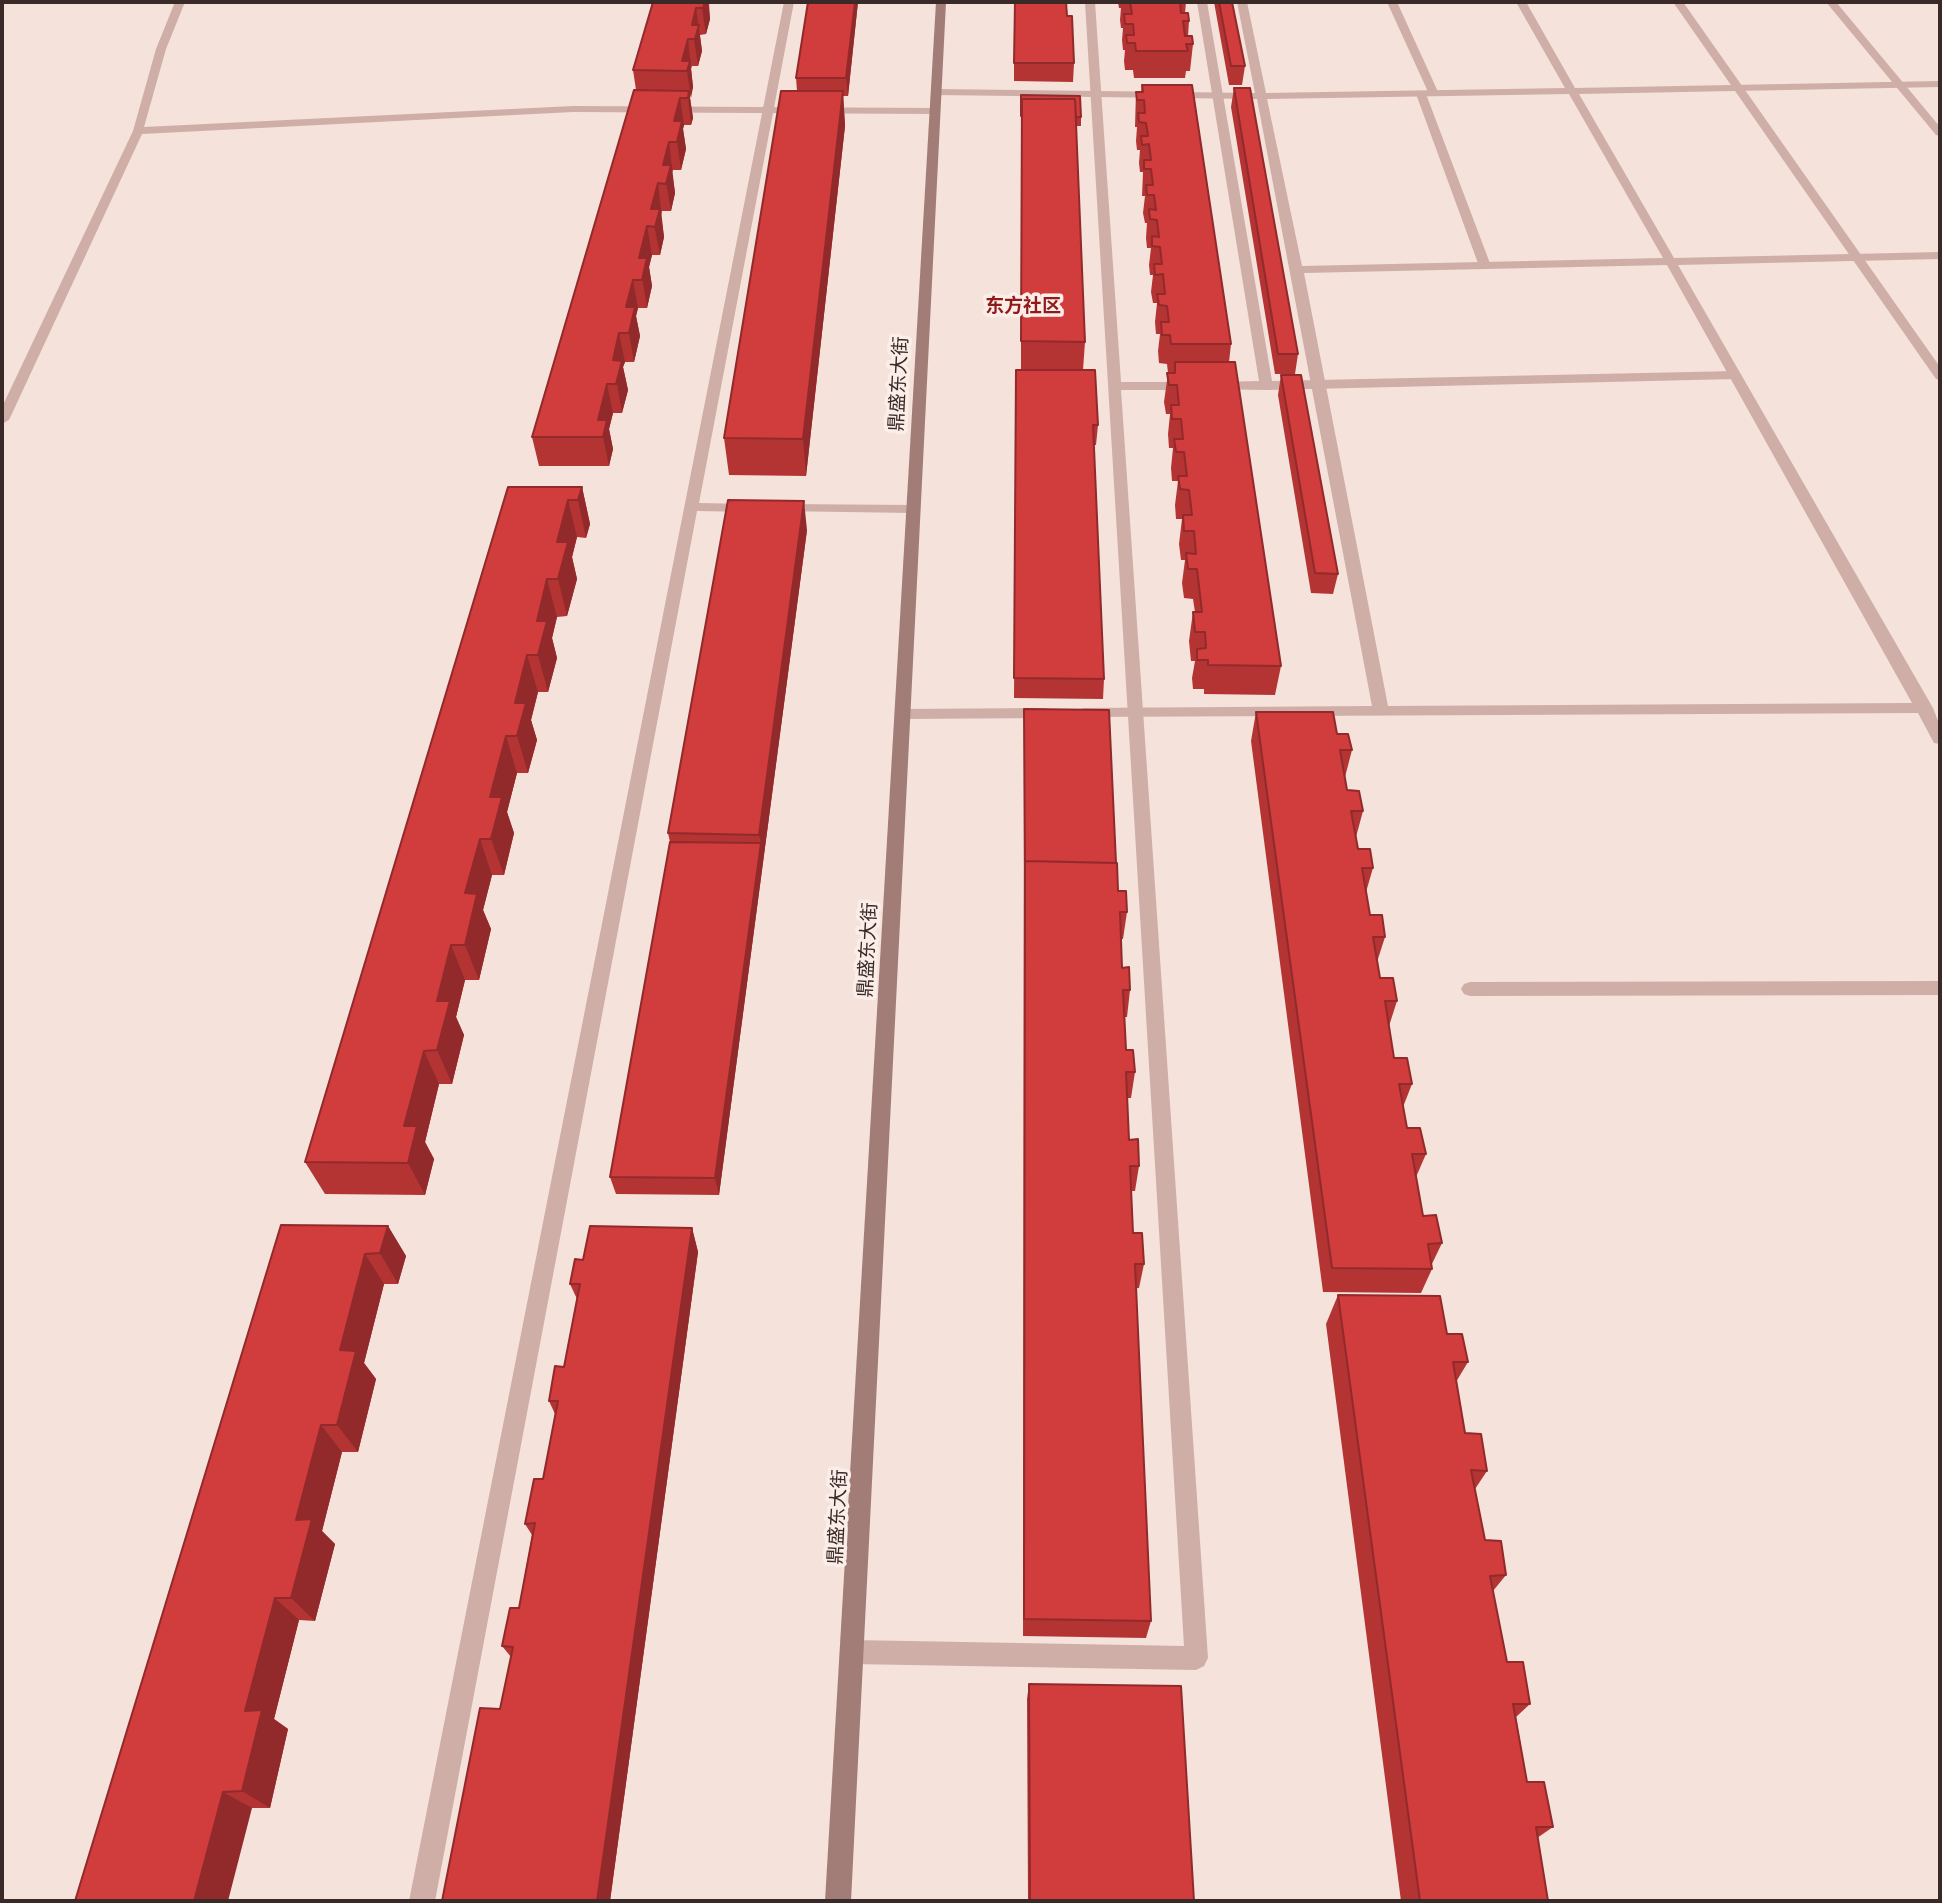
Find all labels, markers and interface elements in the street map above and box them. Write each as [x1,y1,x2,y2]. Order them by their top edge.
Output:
district label: 东方社区 [985,295,1061,317]
street label: 鼎盛东大街 [885,336,913,432]
street label: 鼎盛东大街 [854,902,882,998]
street label: 鼎盛东大街 [824,1469,852,1565]

